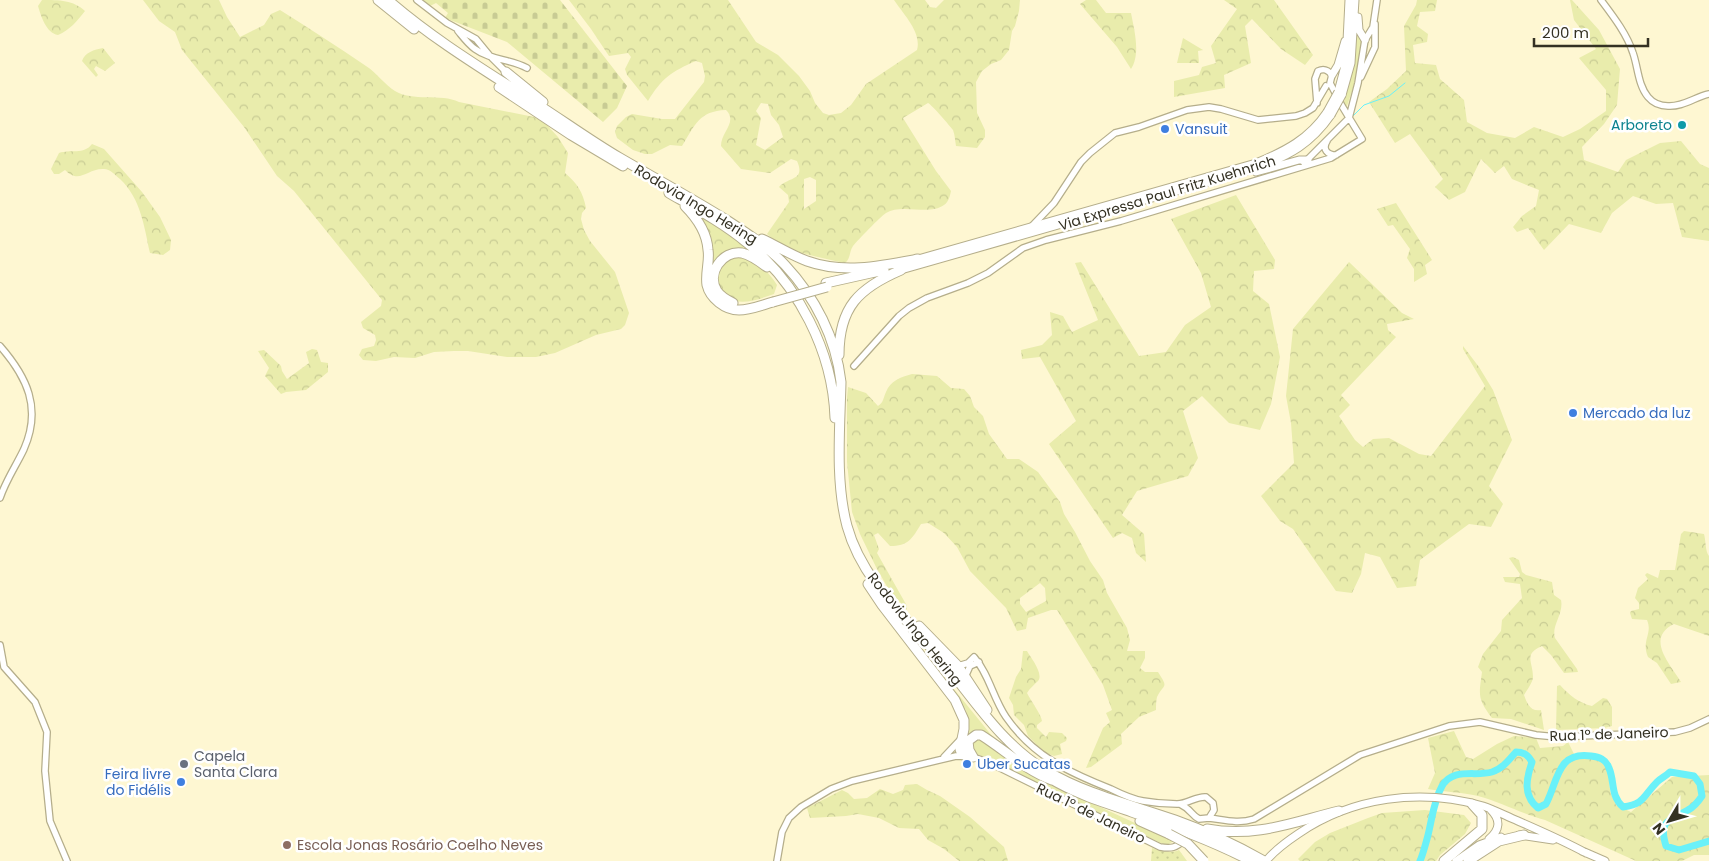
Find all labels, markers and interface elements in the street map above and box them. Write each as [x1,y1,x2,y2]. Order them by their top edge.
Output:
scale bar [1534,15,1648,47]
text: 200 m [1542,22,1589,43]
place label: Arboreto [1611,115,1672,135]
place label: Vansuit [1175,119,1228,139]
marker: Arboreto [1676,119,1688,131]
marker: Vansuit [1159,123,1171,135]
street label: Via Expressa Paul Fritz Kuehnrich [1056,150,1278,236]
street label: Rodovia Ingo Hering [631,159,761,249]
place label: Mercado da luz [1583,403,1691,423]
marker: Mercado da luz [1567,407,1579,419]
street label: Rodovia Ingo Hering [863,568,967,690]
street label: Rua 1º de Janeiro [1549,722,1669,746]
place label: Capela Santa Clara [194,746,277,782]
place label: Uber Sucatas [977,754,1071,774]
marker: Capela Santa Clara [178,758,190,770]
marker: Uber Sucatas [961,758,973,770]
place label: Feira livre do Fidélis [105,764,171,800]
marker: Feira livre do Fidélis [175,776,187,788]
street label: Rua 1º de Janeiro [1033,778,1149,848]
north arrow [1644,796,1694,846]
text: N [1648,819,1670,839]
place label: Escola Jonas Rosário Coelho Neves [297,835,543,855]
marker: Escola Jonas Rosário Coelho Neves [281,839,293,851]

